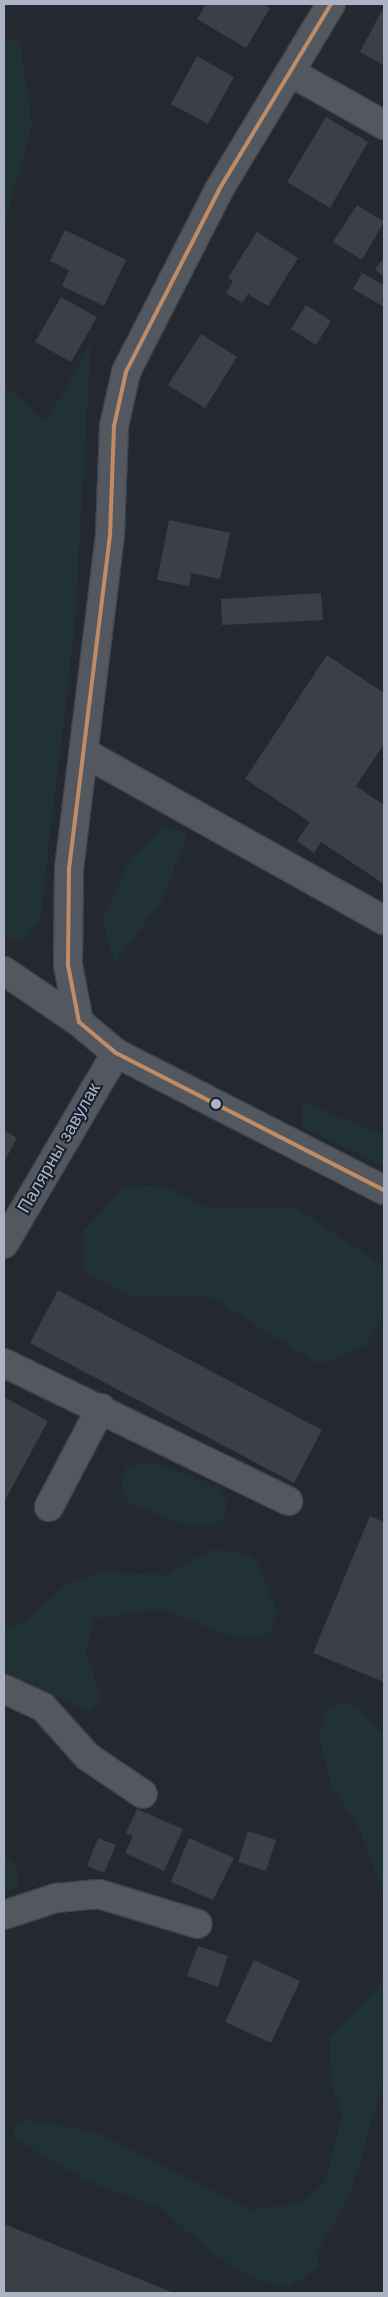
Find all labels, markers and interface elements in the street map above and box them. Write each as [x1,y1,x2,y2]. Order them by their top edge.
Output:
street label: Палярны завулак [13,1079,105,1217]
unlabelled marker [211,1099,221,1109]

